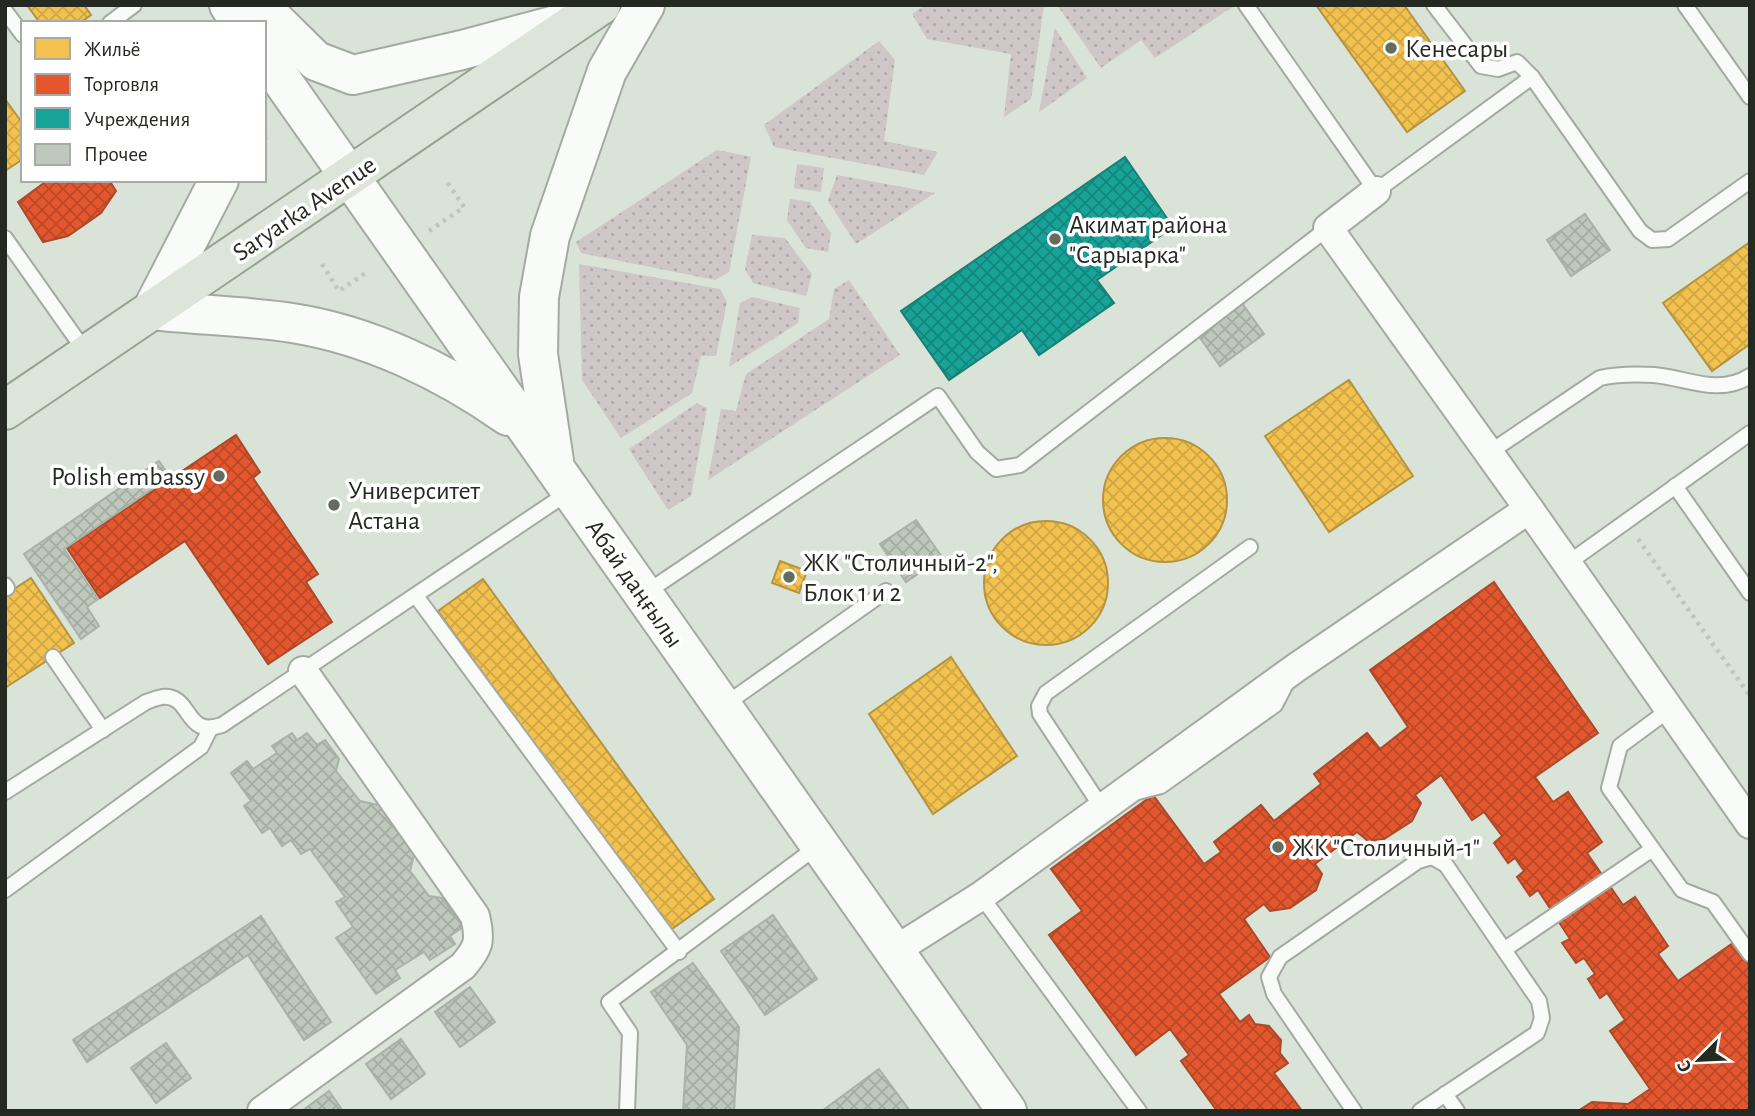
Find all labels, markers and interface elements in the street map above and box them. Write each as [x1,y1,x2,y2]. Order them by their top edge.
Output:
legend [21,21,266,182]
place label: Кенесары [1405,36,1508,62]
text: Жильё [84,39,140,60]
marker: Кенесары [1383,40,1399,56]
text: Торговля [84,74,159,95]
text: Учреждения [84,109,190,130]
text: Прочее [84,144,148,165]
street label: Saryarka Avenue [228,151,381,266]
place label: Акимат района "Сарыарка" [1069,212,1228,268]
marker: Акимат района "Сарыарка" [1047,231,1063,247]
place label: Polish embassy [51,464,205,490]
marker: Polish embassy [211,468,227,484]
place label: Университет Астана [348,478,481,534]
marker: Университет Астана [326,497,342,513]
street label: Абай даңғылы [581,515,688,652]
place label: ЖК "Столичный-2", Блок 1 и 2 [803,550,998,606]
marker: ЖК "Столичный-2", Блок 1 и 2 [781,569,797,585]
place label: ЖК "Столичный-1" [1292,835,1480,861]
marker: ЖК "Столичный-1" [1270,839,1286,855]
north arrow [1664,1025,1734,1095]
text: С [1674,1058,1696,1075]

